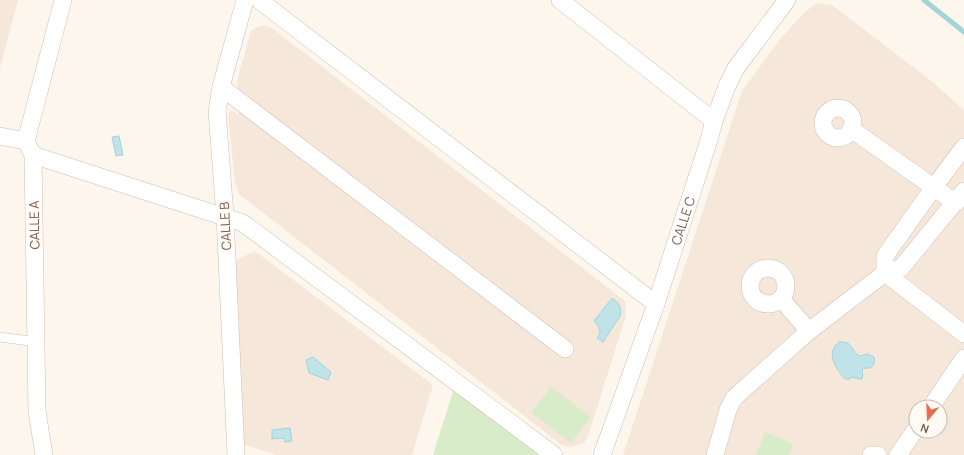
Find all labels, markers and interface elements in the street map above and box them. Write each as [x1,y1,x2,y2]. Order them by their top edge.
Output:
street label: CALLE C [667,194,699,247]
street label: CALLE A [25,200,43,250]
street label: CALLE B [215,201,235,251]
north arrow [908,399,948,439]
text: N [918,421,931,437]

